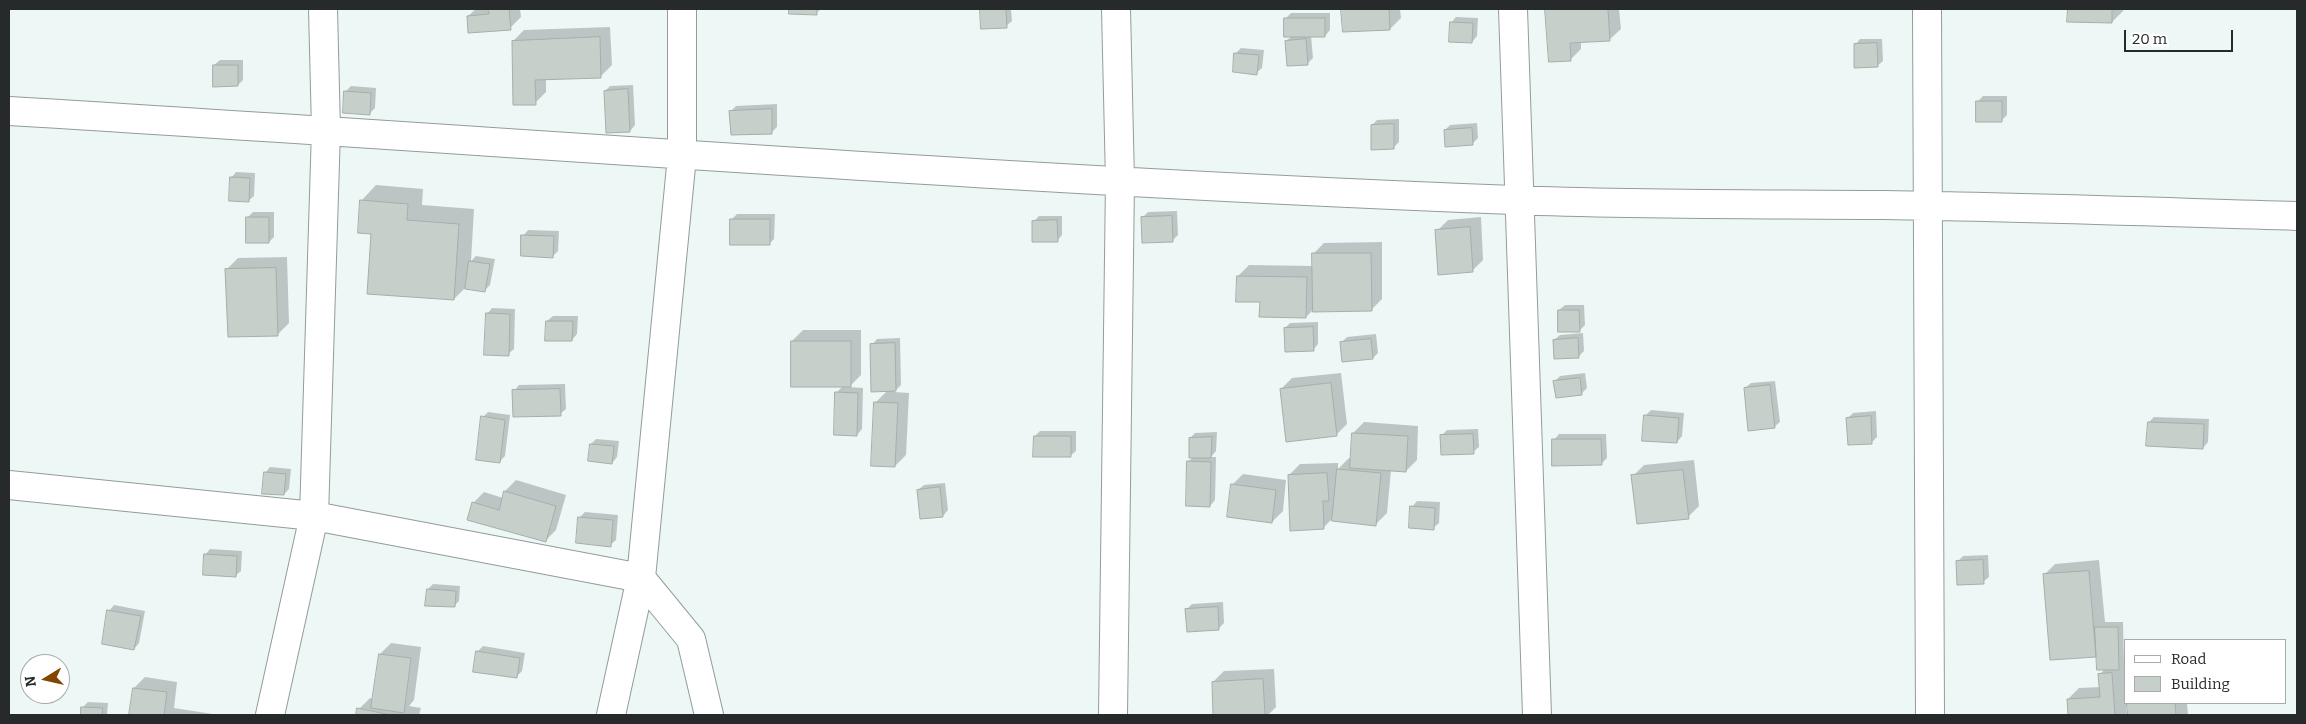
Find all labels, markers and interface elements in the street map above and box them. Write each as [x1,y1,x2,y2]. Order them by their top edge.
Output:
scale bar [2126,20,2235,52]
text: 20 m [2132,30,2167,48]
legend [2124,639,2286,704]
text: Road [2171,650,2206,668]
north arrow [20,654,70,704]
text: N [21,675,40,688]
text: Building [2171,675,2230,693]

